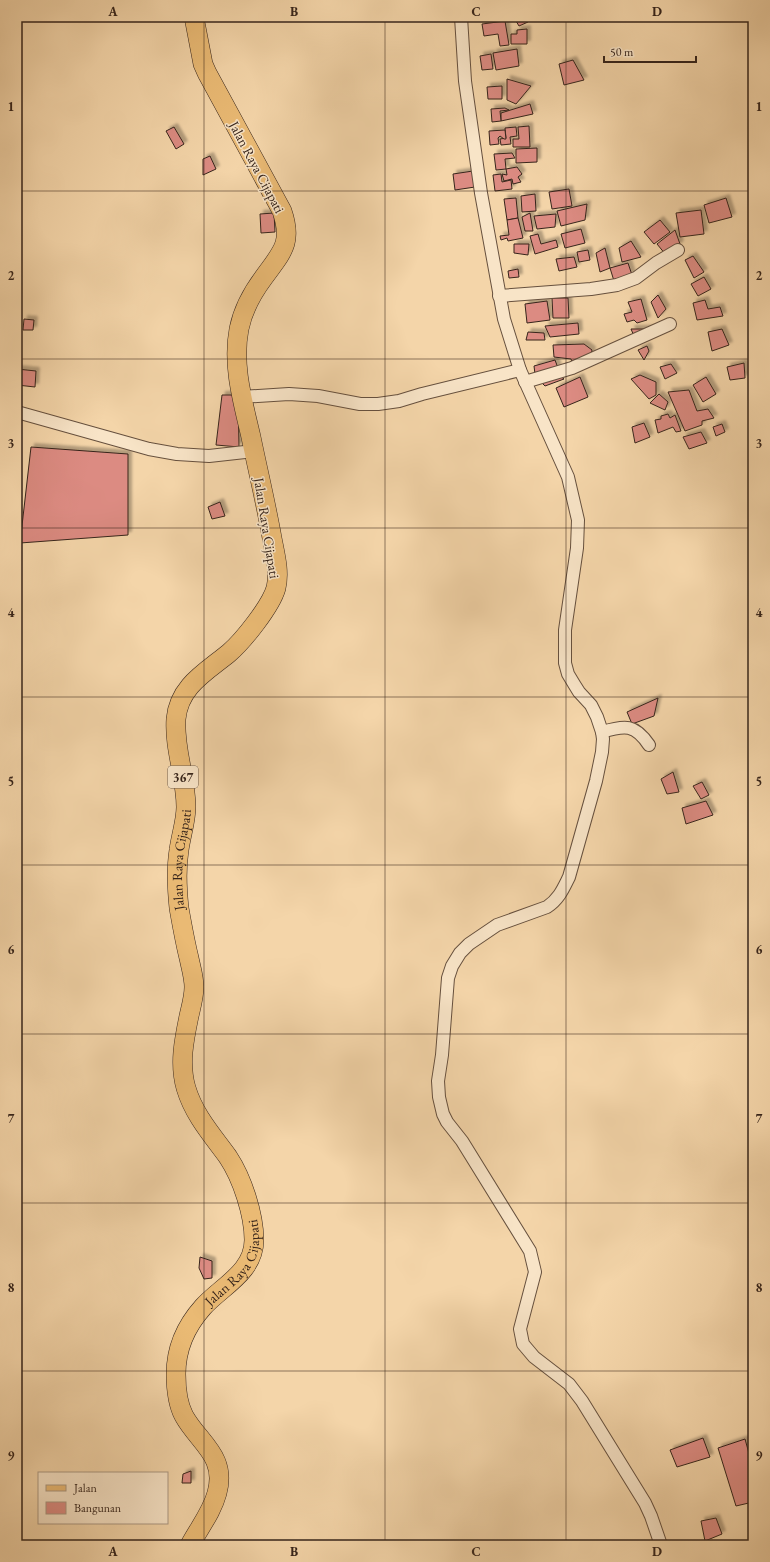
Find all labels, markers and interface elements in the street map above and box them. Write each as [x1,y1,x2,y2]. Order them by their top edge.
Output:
text: A [107,3,118,20]
text: B [290,3,298,20]
text: C [471,3,481,20]
text: D [652,3,662,20]
scale bar [604,38,696,64]
text: 50 m [610,44,634,60]
text: 1 [8,98,15,115]
text: 1 [756,98,763,115]
street label: Jalan Raya Cijapati [225,117,289,217]
text: 2 [8,267,15,284]
text: 2 [756,267,763,284]
text: 3 [8,435,15,452]
text: 3 [756,435,763,452]
street label: Jalan Raya Cijapati [250,475,284,580]
text: 4 [8,604,15,621]
text: 4 [756,604,763,621]
road number: 367 [168,766,198,788]
text: 5 [8,773,14,790]
text: 5 [756,773,762,790]
street label: Jalan Raya Cijapati [168,808,195,913]
text: 6 [8,941,15,958]
text: 6 [756,941,763,958]
text: 7 [8,1110,15,1127]
text: 7 [756,1110,763,1127]
street label: Jalan Raya Cijapati [200,1218,263,1310]
text: 8 [8,1279,15,1296]
text: 8 [756,1279,763,1296]
text: 9 [8,1447,15,1464]
text: 9 [756,1447,763,1464]
legend [38,1472,168,1524]
text: Jalan [73,1480,98,1496]
text: Bangunan [74,1500,122,1516]
text: A [107,1543,118,1560]
text: B [290,1543,298,1560]
text: C [471,1543,481,1560]
text: D [652,1543,662,1560]

